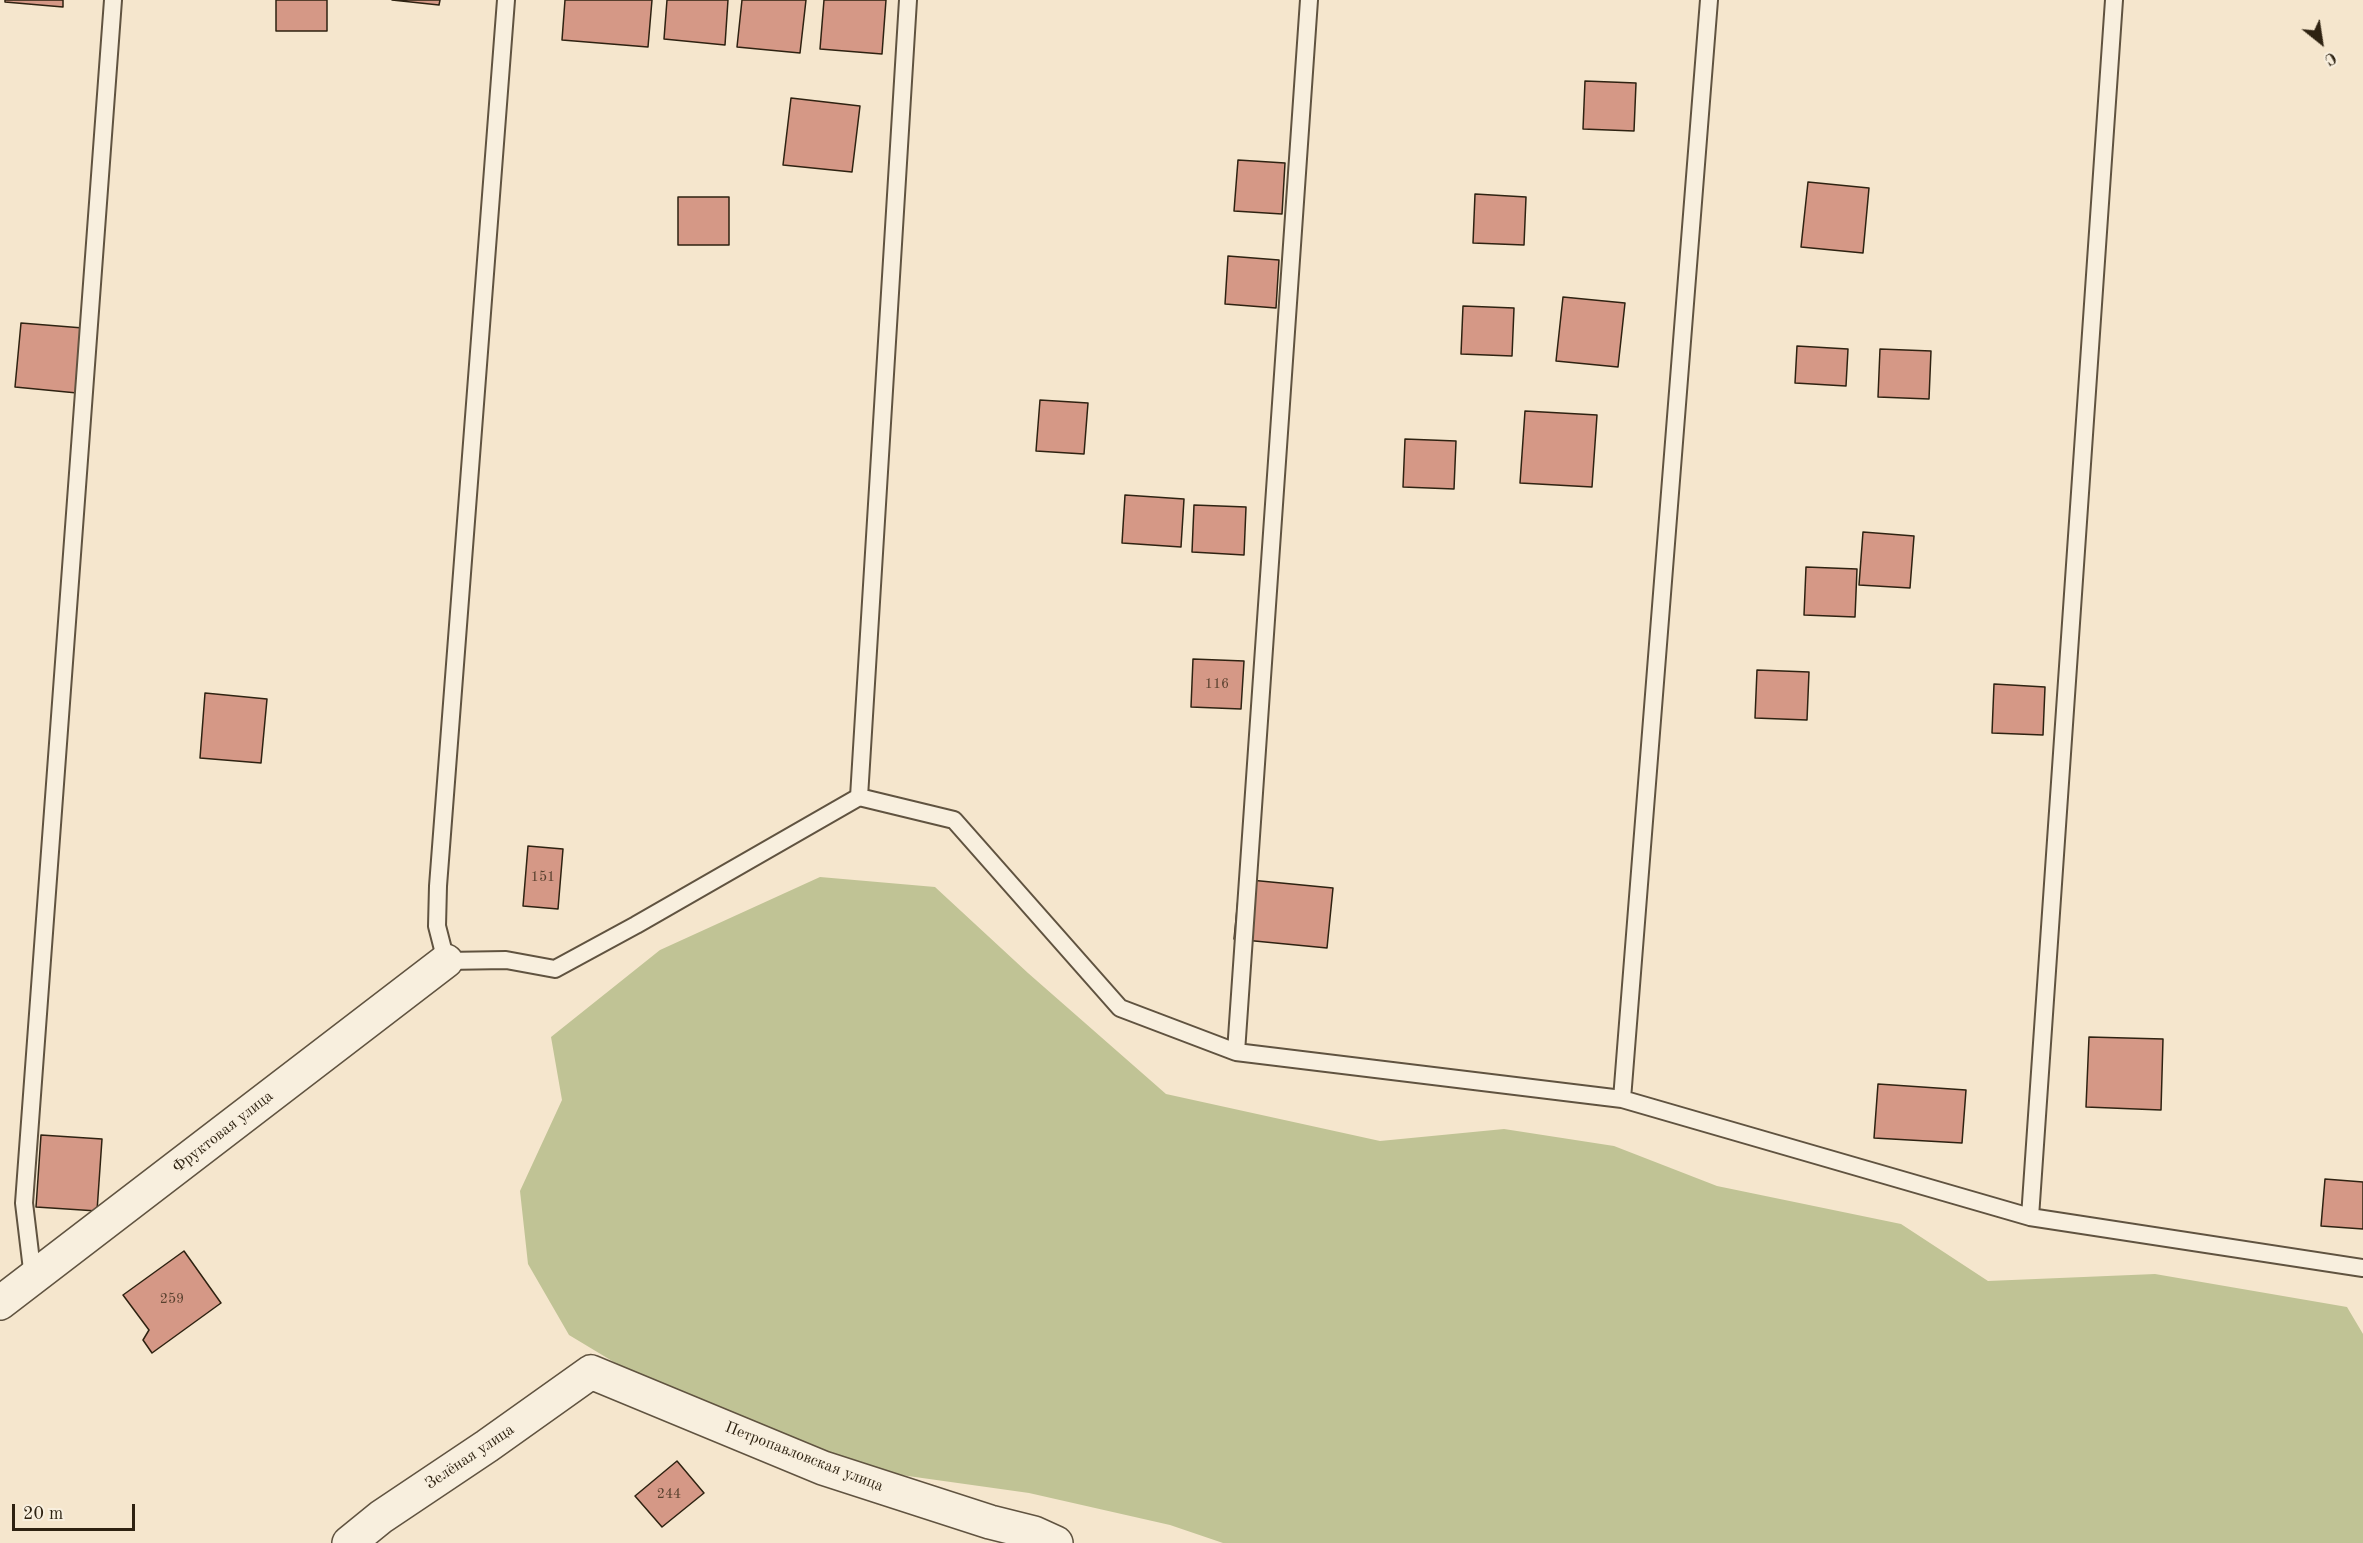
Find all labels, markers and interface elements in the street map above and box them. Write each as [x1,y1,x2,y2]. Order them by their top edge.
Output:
north arrow [2291,12,2351,72]
text: С [2321,48,2339,67]
house number: 116 [1205,676,1229,692]
house number: 151 [531,869,555,885]
street label: Фруктовая улица [169,1087,277,1177]
house number: 259 [160,1291,184,1307]
street label: Петропавловская улица [722,1418,886,1496]
street label: Зелёная улица [422,1420,518,1494]
house number: 244 [657,1486,681,1502]
scale bar [15,1492,138,1530]
text: 20 m [23,1505,63,1523]

